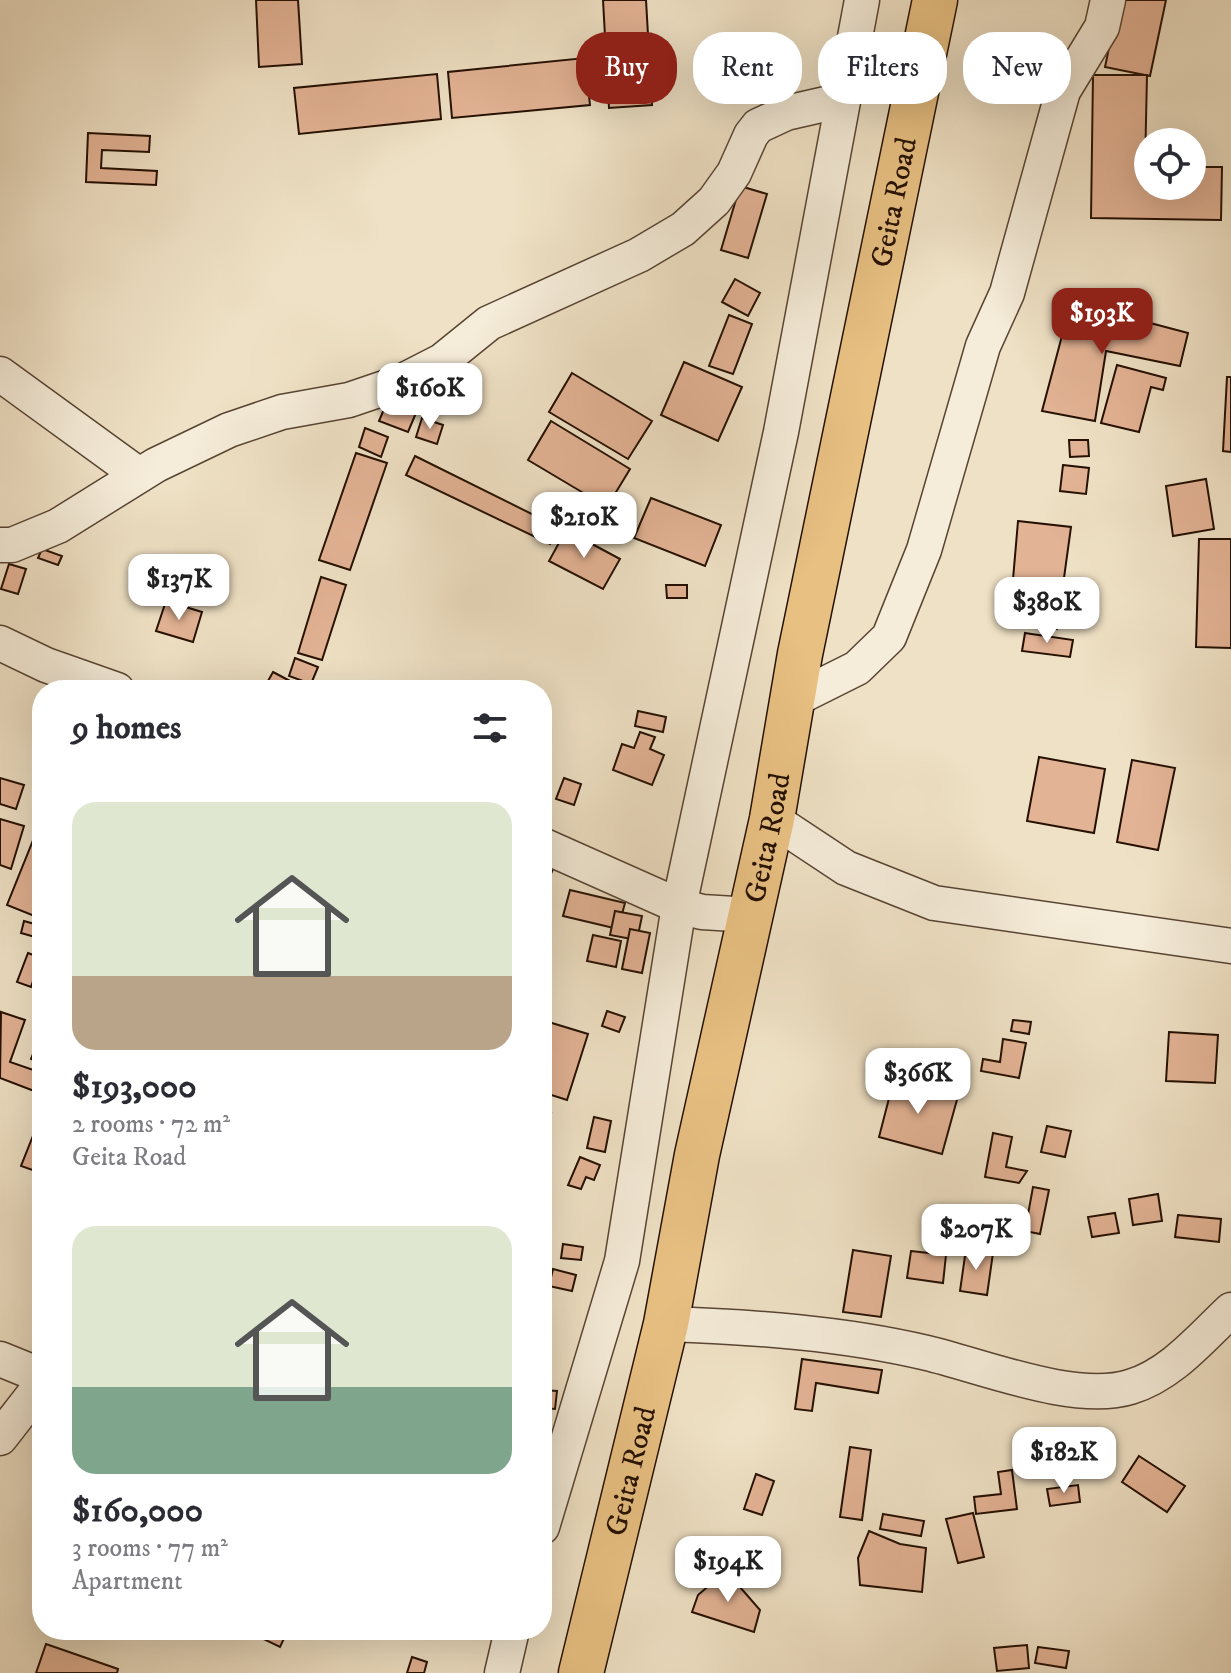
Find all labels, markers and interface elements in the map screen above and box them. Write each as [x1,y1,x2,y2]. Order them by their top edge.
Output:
chip: Buy [576,32,677,104]
chip: Rent [693,32,802,104]
chip: Filters [818,32,947,104]
chip: New [963,32,1071,104]
map controls [1134,128,1206,200]
button: locate [1134,128,1206,200]
street label: Geita Road [863,134,926,271]
pin: $193K [1046,288,1158,356]
text: $193K [1070,297,1134,330]
pin: $160K [374,363,486,431]
text: $160K [395,372,465,405]
pin: $210K [528,492,640,560]
text: $210K [550,501,618,534]
pin: $137K [123,554,235,622]
text: $137K [146,563,212,596]
pin: $380K [991,577,1103,645]
text: $380K [1012,586,1082,619]
icon: filters [468,706,512,750]
text: 9 homes [72,707,181,749]
street label: Geita Road [737,770,800,907]
icon: home [220,854,364,998]
pin: $366K [862,1048,974,1116]
text: $366K [883,1057,953,1090]
text: $193,000 [72,1066,197,1108]
text: 2 rooms · 72 m² [72,1108,230,1141]
text: Geita Road [72,1141,186,1174]
pin: $207K [920,1204,1032,1272]
text: $207K [940,1213,1012,1246]
icon: home [220,1278,364,1422]
street label: Geita Road [598,1403,665,1540]
pin: $182K [1008,1427,1120,1495]
text: $182K [1030,1436,1098,1469]
text: $160,000 [72,1490,203,1532]
text: 3 rooms · 77 m² [72,1532,228,1565]
pin: $194K [672,1536,784,1604]
text: $194K [693,1545,763,1578]
text: Apartment [72,1565,183,1598]

